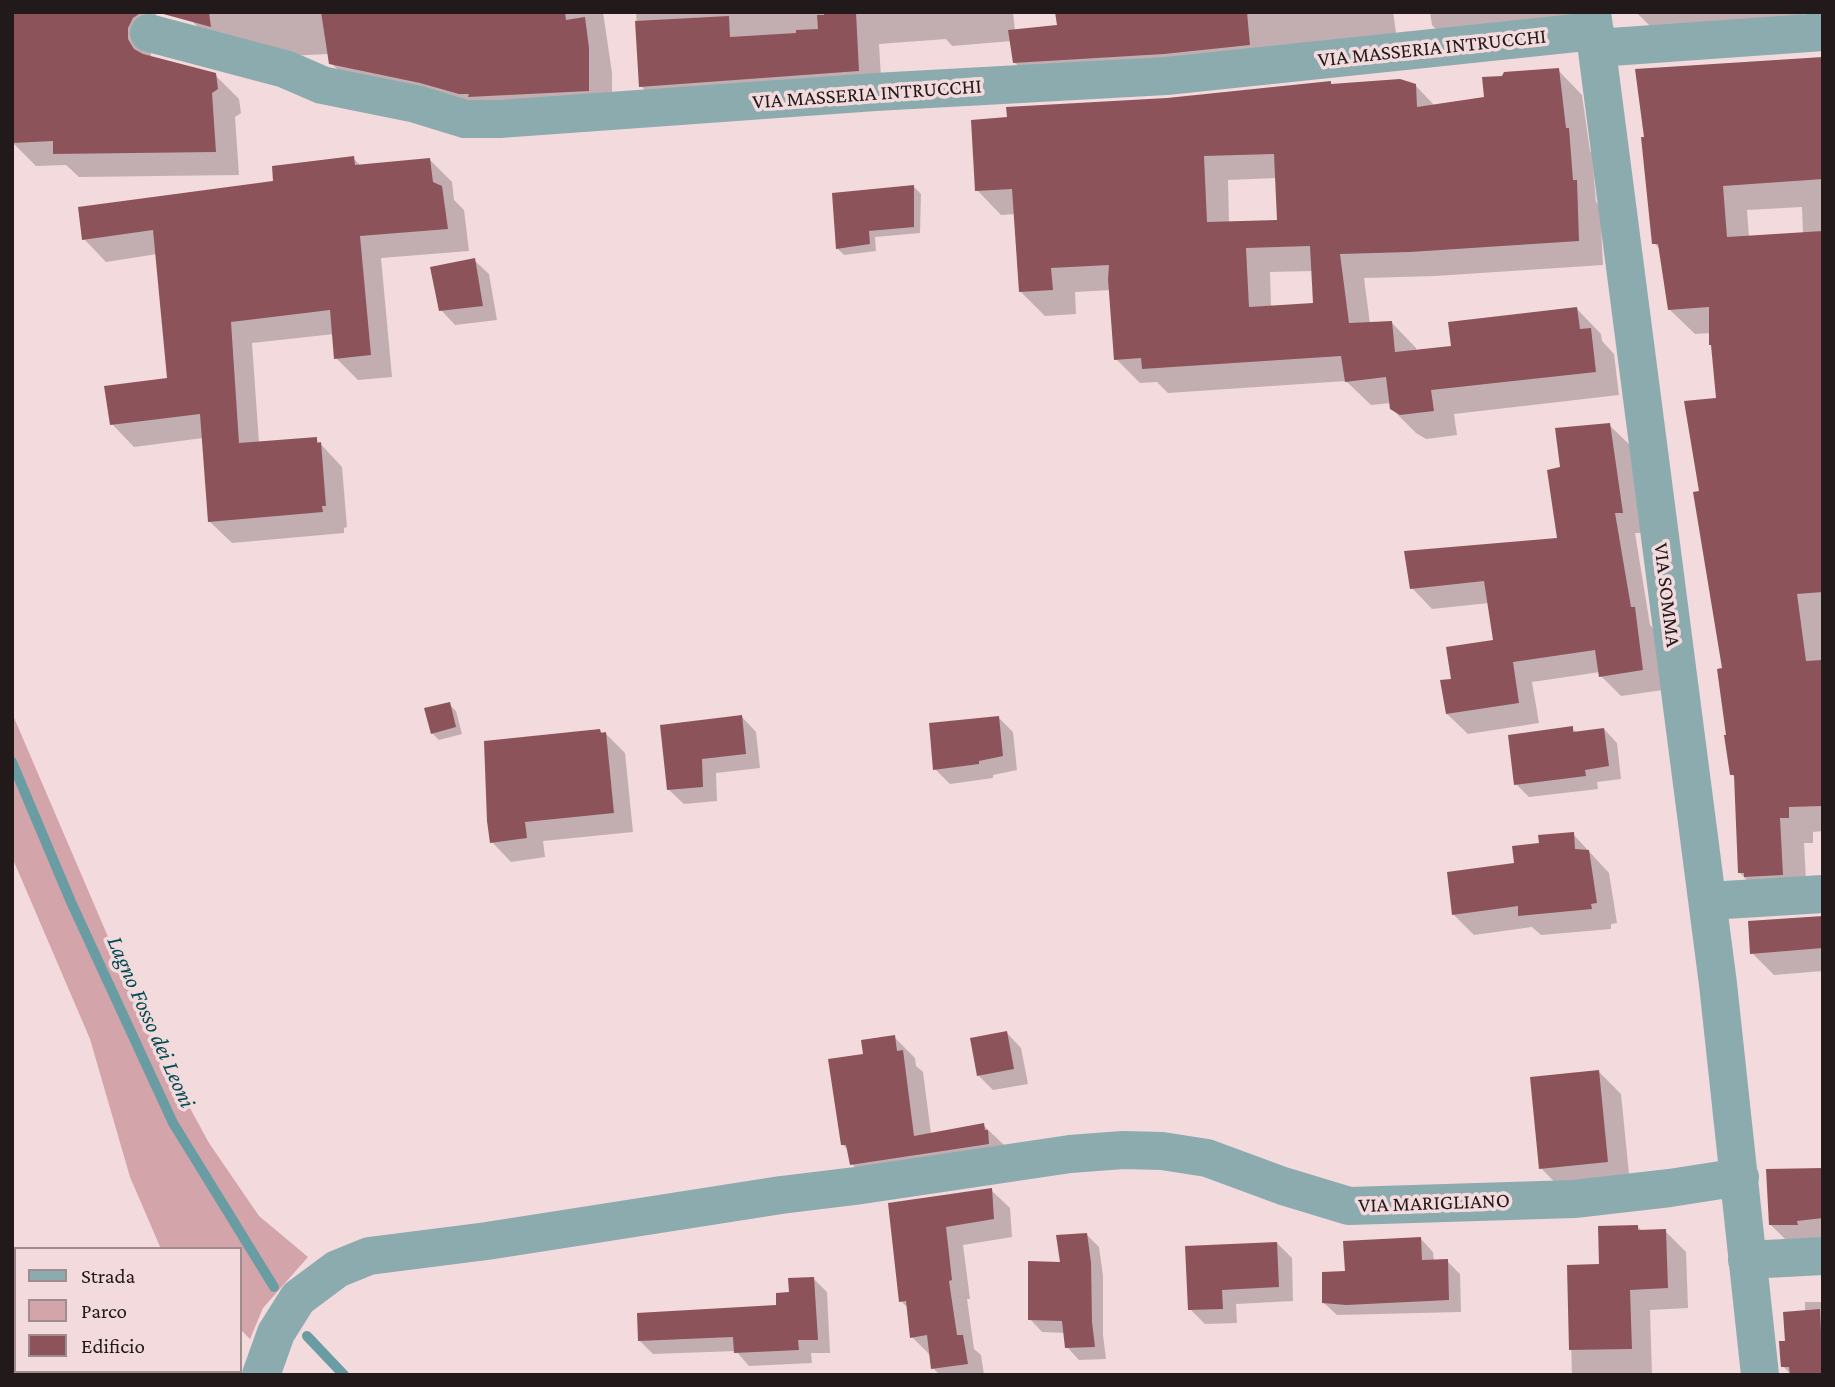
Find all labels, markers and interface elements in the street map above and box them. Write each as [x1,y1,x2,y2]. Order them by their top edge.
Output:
street label: VIA MASSERIA INTRUCCHI [1316,23,1548,73]
street label: VIA MASSERIA INTRUCCHI [752,73,982,115]
street label: VIA SOMMA [1648,541,1686,649]
water label: Lagno Fosso dei Leoni [101,932,201,1112]
street label: VIA MARIGLIANO [1358,1188,1510,1218]
legend [14,1247,242,1373]
text: Strada [81,1264,135,1288]
text: Parco [81,1299,127,1323]
text: Edificio [81,1334,145,1358]

